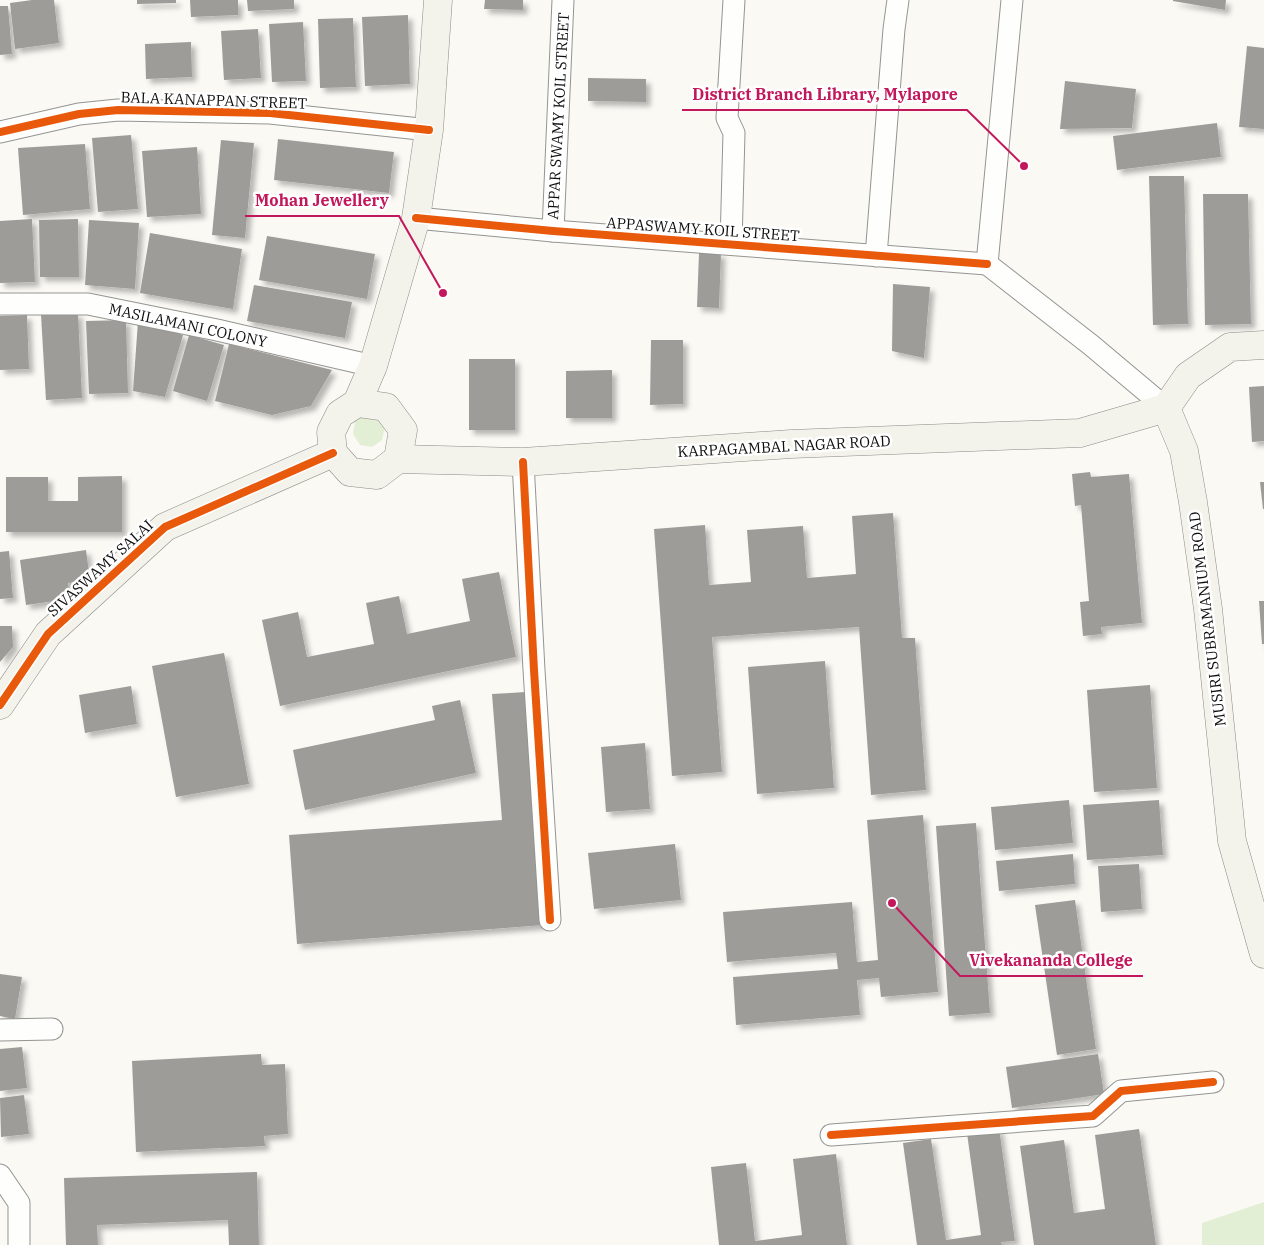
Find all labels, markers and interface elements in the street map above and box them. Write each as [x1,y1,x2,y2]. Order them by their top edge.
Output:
street label: APPAR SWAMY KOIL STREET [543,12,573,220]
callout: District Branch Library, Mylapore [682,79,967,110]
text: District Branch Library, Mylapore [692,84,958,104]
street label: BALA KANAPPAN STREET [120,87,308,113]
callout: Mohan Jewellery [245,185,399,216]
text: Mohan Jewellery [255,190,390,210]
street label: APPASWAMY KOIL STREET [606,213,801,245]
street label: MASILAMANI COLONY [107,299,269,351]
street label: KARPAGAMBAL NAGAR ROAD [677,431,891,461]
street label: MUSIRI SUBRAMANIUM ROAD [1184,511,1230,727]
street label: SIVASWAMY SALAI [43,515,157,621]
callout: Vivekananda College [960,945,1143,976]
text: Vivekananda College [969,950,1133,970]

